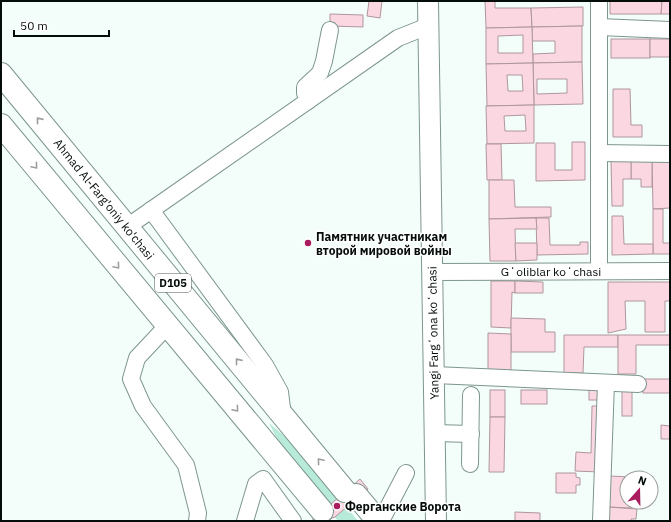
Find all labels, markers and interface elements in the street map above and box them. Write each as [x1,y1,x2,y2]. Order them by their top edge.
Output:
scale bar [14,12,109,38]
text: 50 m [20,18,48,33]
one-way arrow [37,118,44,125]
street label: Ahmad Al-Farg'oniy ko'chasi [51,135,157,263]
one-way arrow [30,161,37,168]
place label: Памятник участникам второй мировой войны [316,229,452,258]
marker: Памятник участникам второй мировой войны [303,238,313,248]
one-way arrow [113,261,120,268]
street label: Gʻoliblar koʻchasi [501,264,601,279]
street label: Yangi Fargʻona koʻchasi [424,266,442,400]
road number: D105 [155,274,191,292]
one-way arrow [235,358,242,366]
one-way arrow [232,404,239,411]
one-way arrow [318,459,325,466]
north arrow [619,470,659,510]
text: N [636,473,649,489]
place label: Ферганские Ворота [345,499,461,514]
marker: Ферганские Ворота [332,501,342,511]

